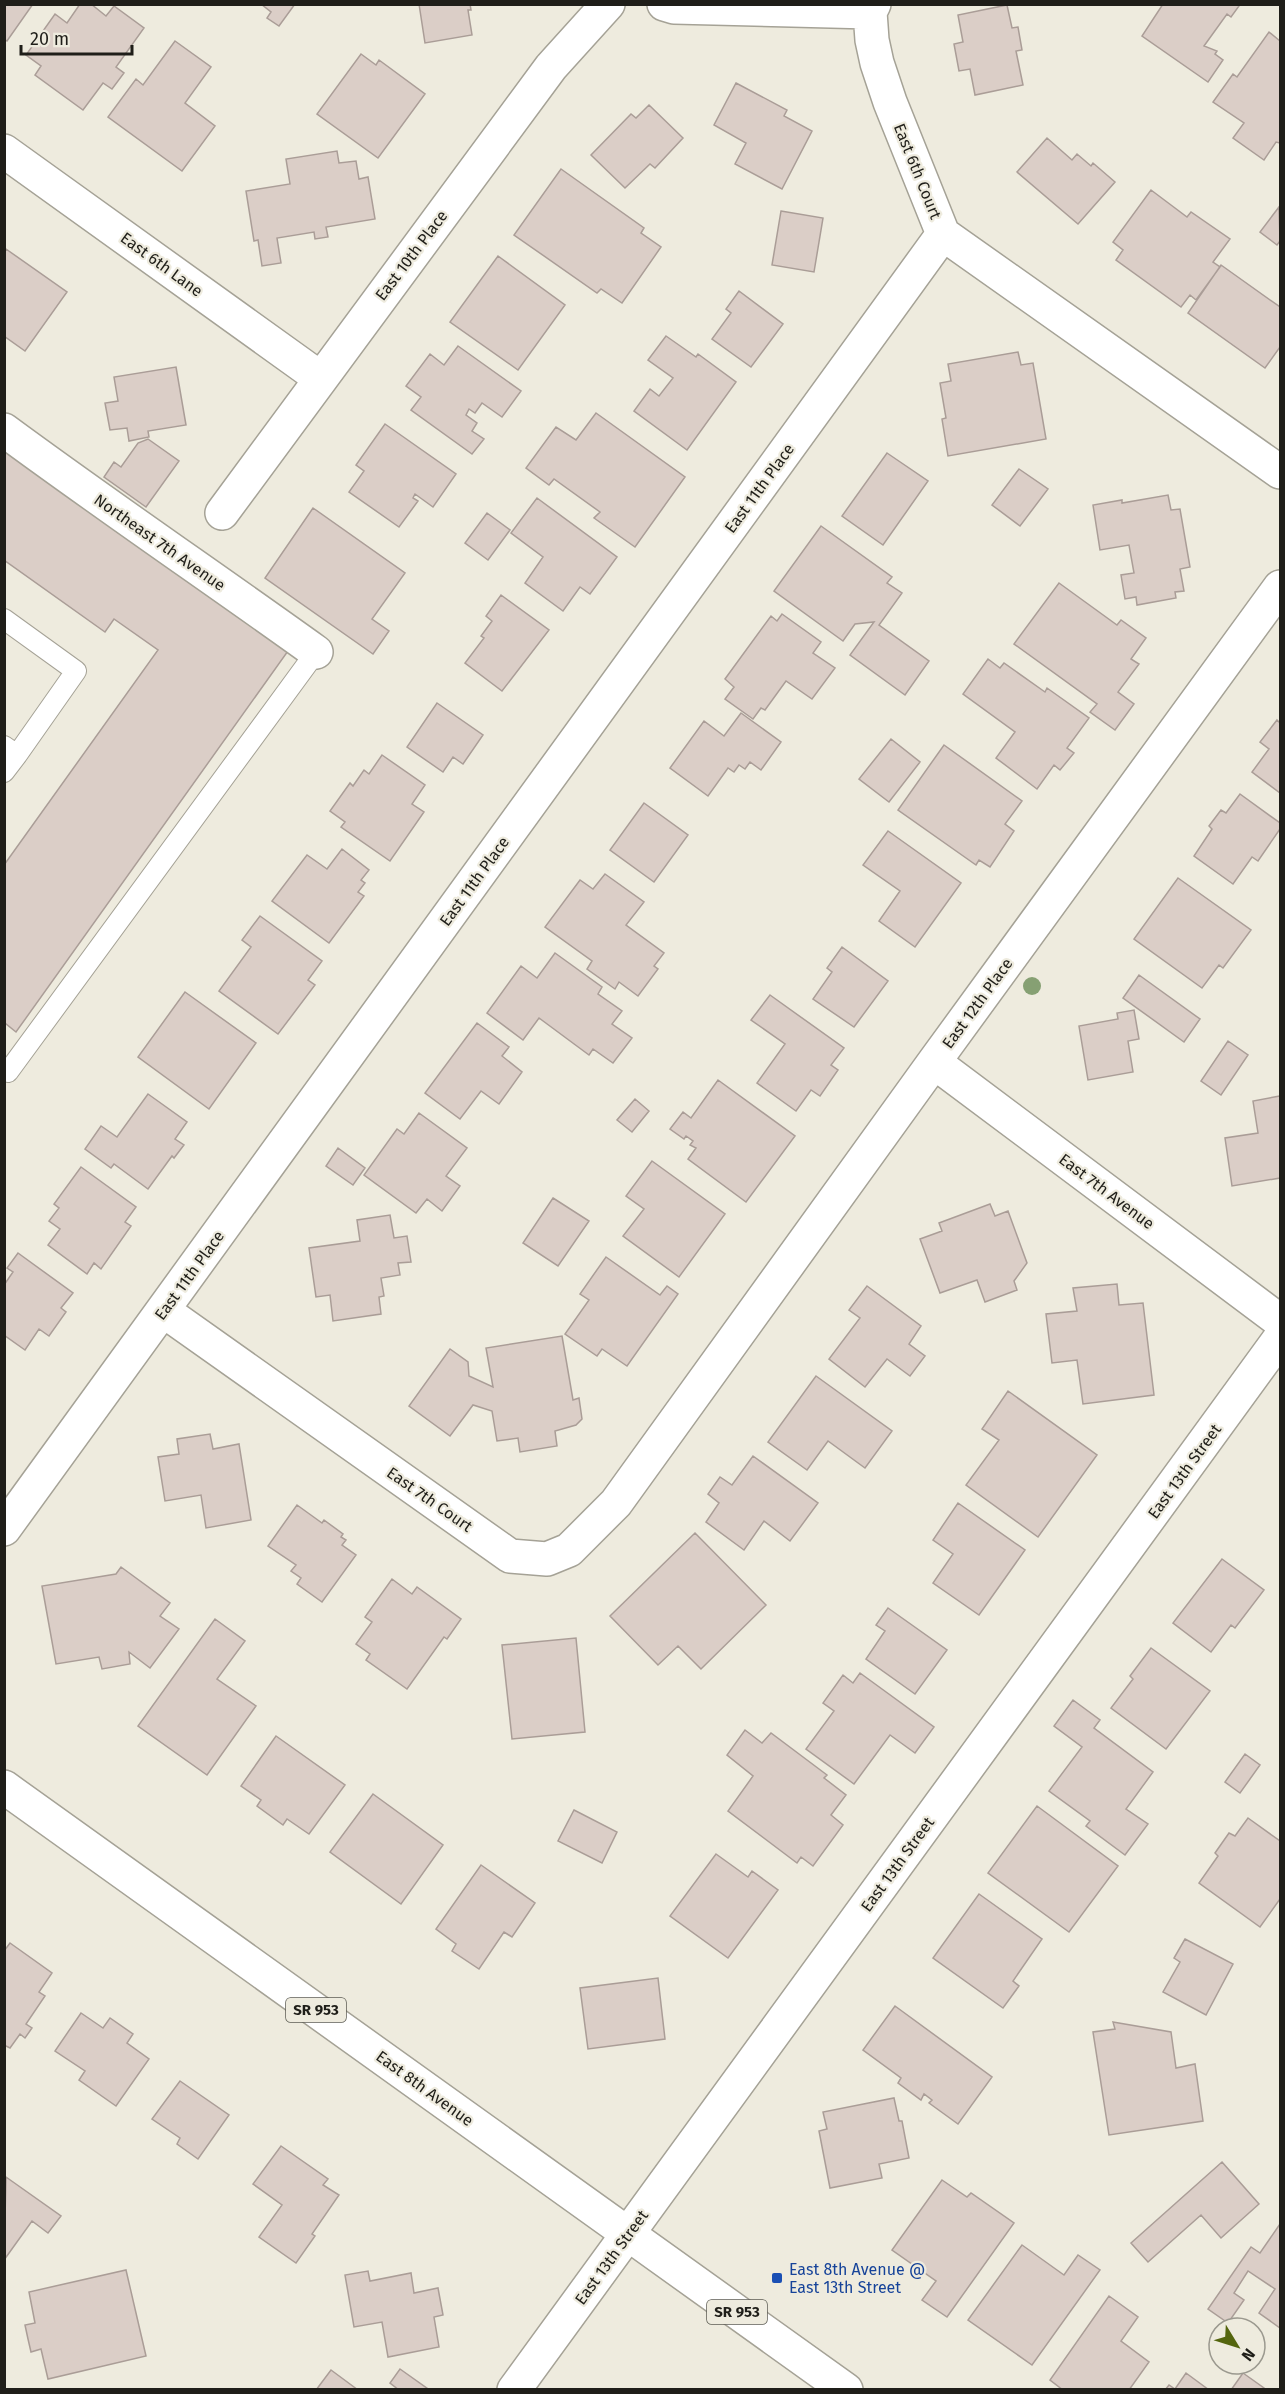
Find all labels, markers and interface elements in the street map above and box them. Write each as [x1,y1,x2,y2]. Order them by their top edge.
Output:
scale bar [21,18,132,56]
text: 20 m [30,28,69,50]
street label: East 6th Court [890,121,945,222]
street label: East 10th Place [371,206,452,304]
street label: East 6th Lane [117,228,207,301]
street label: East 11th Place [721,440,798,537]
street label: Northeast 7th Avenue [90,490,229,595]
street label: East 11th Place [436,833,513,930]
street label: East 12th Place [938,954,1017,1052]
street label: East 7th Avenue [1055,1150,1158,1233]
street label: East 11th Place [151,1227,228,1324]
street label: East 13th Street [1144,1420,1225,1522]
street label: East 7th Court [383,1463,476,1536]
street label: East 13th Street [857,1813,938,1915]
road number: SR 953 [286,1998,346,2022]
street label: East 8th Avenue [372,2047,477,2130]
street label: East 13th Street [571,2206,652,2308]
place label: East 8th Avenue @ East 13th Street [789,2260,925,2297]
marker: East 8th Avenue @ East 13th Street [770,2271,784,2285]
road number: SR 953 [707,2300,767,2324]
north arrow [1207,2316,1267,2376]
text: N [1238,2345,1259,2365]

